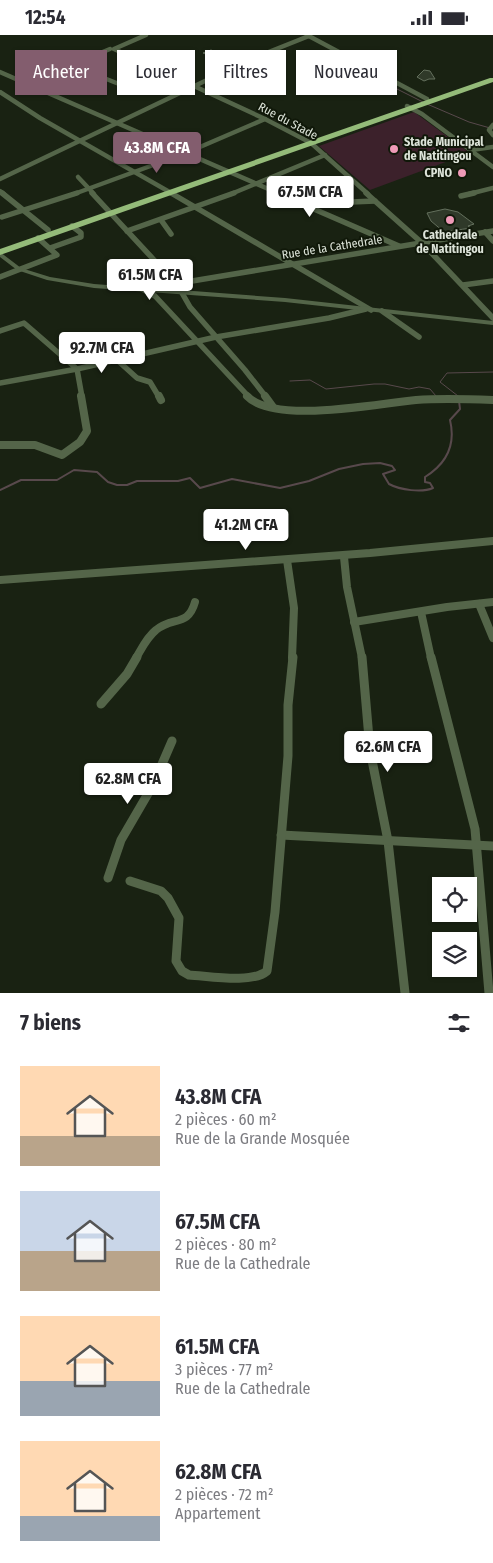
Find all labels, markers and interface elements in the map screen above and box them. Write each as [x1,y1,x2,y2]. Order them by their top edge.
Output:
text: 12:54 [25,6,65,29]
chip: Acheter [15,50,107,95]
chip: Louer [117,50,195,95]
chip: Filtres [205,50,286,95]
chip: Nouveau [296,50,397,95]
street label: Rue du Stade [256,100,320,143]
pin: 43.8M CFA [100,131,214,174]
place label: Stade Municipal de Natitingou [404,135,484,163]
text: 43.8M CFA [124,138,190,157]
marker: Stade Municipal de Natitingou [388,143,400,155]
place label: CPNO [424,166,452,180]
marker: CPNO [456,167,468,179]
pin: 67.5M CFA [253,175,367,218]
text: 67.5M CFA [278,182,342,201]
marker: Cathedrale de Natitingou [444,214,456,226]
place label: Cathedrale de Natitingou [416,228,484,256]
street label: Rue de la Cathedrale [281,232,383,262]
pin: 61.5M CFA [93,259,207,301]
text: 61.5M CFA [118,265,182,284]
pin: 92.7M CFA [45,331,159,374]
text: 92.7M CFA [70,338,134,357]
pin: 41.2M CFA [189,509,303,551]
text: 41.2M CFA [214,515,278,534]
pin: 62.6M CFA [331,731,445,773]
text: 62.6M CFA [355,737,421,756]
pin: 62.8M CFA [71,763,185,805]
text: 62.8M CFA [95,769,161,788]
map controls [432,877,477,977]
button: locate [432,877,477,922]
button: layers [432,932,477,977]
icon: filters [445,1009,473,1037]
text: 7 biens [20,1010,81,1036]
text: 43.8M CFA [175,1084,262,1110]
icon: home [60,1086,120,1146]
text: 2 pièces · 60 m² [175,1110,277,1129]
text: Rue de la Grande Mosquée [175,1129,350,1148]
text: 67.5M CFA [175,1209,260,1235]
icon: home [60,1211,120,1271]
text: 2 pièces · 80 m² [175,1235,277,1254]
text: Rue de la Cathedrale [175,1254,311,1273]
text: 61.5M CFA [175,1334,259,1360]
icon: home [60,1336,120,1396]
text: 3 pièces · 77 m² [175,1360,273,1379]
text: Rue de la Cathedrale [175,1379,311,1398]
text: 62.8M CFA [175,1459,262,1485]
icon: home [60,1461,120,1521]
text: 2 pièces · 72 m² [175,1485,274,1504]
text: Appartement [175,1504,261,1523]

